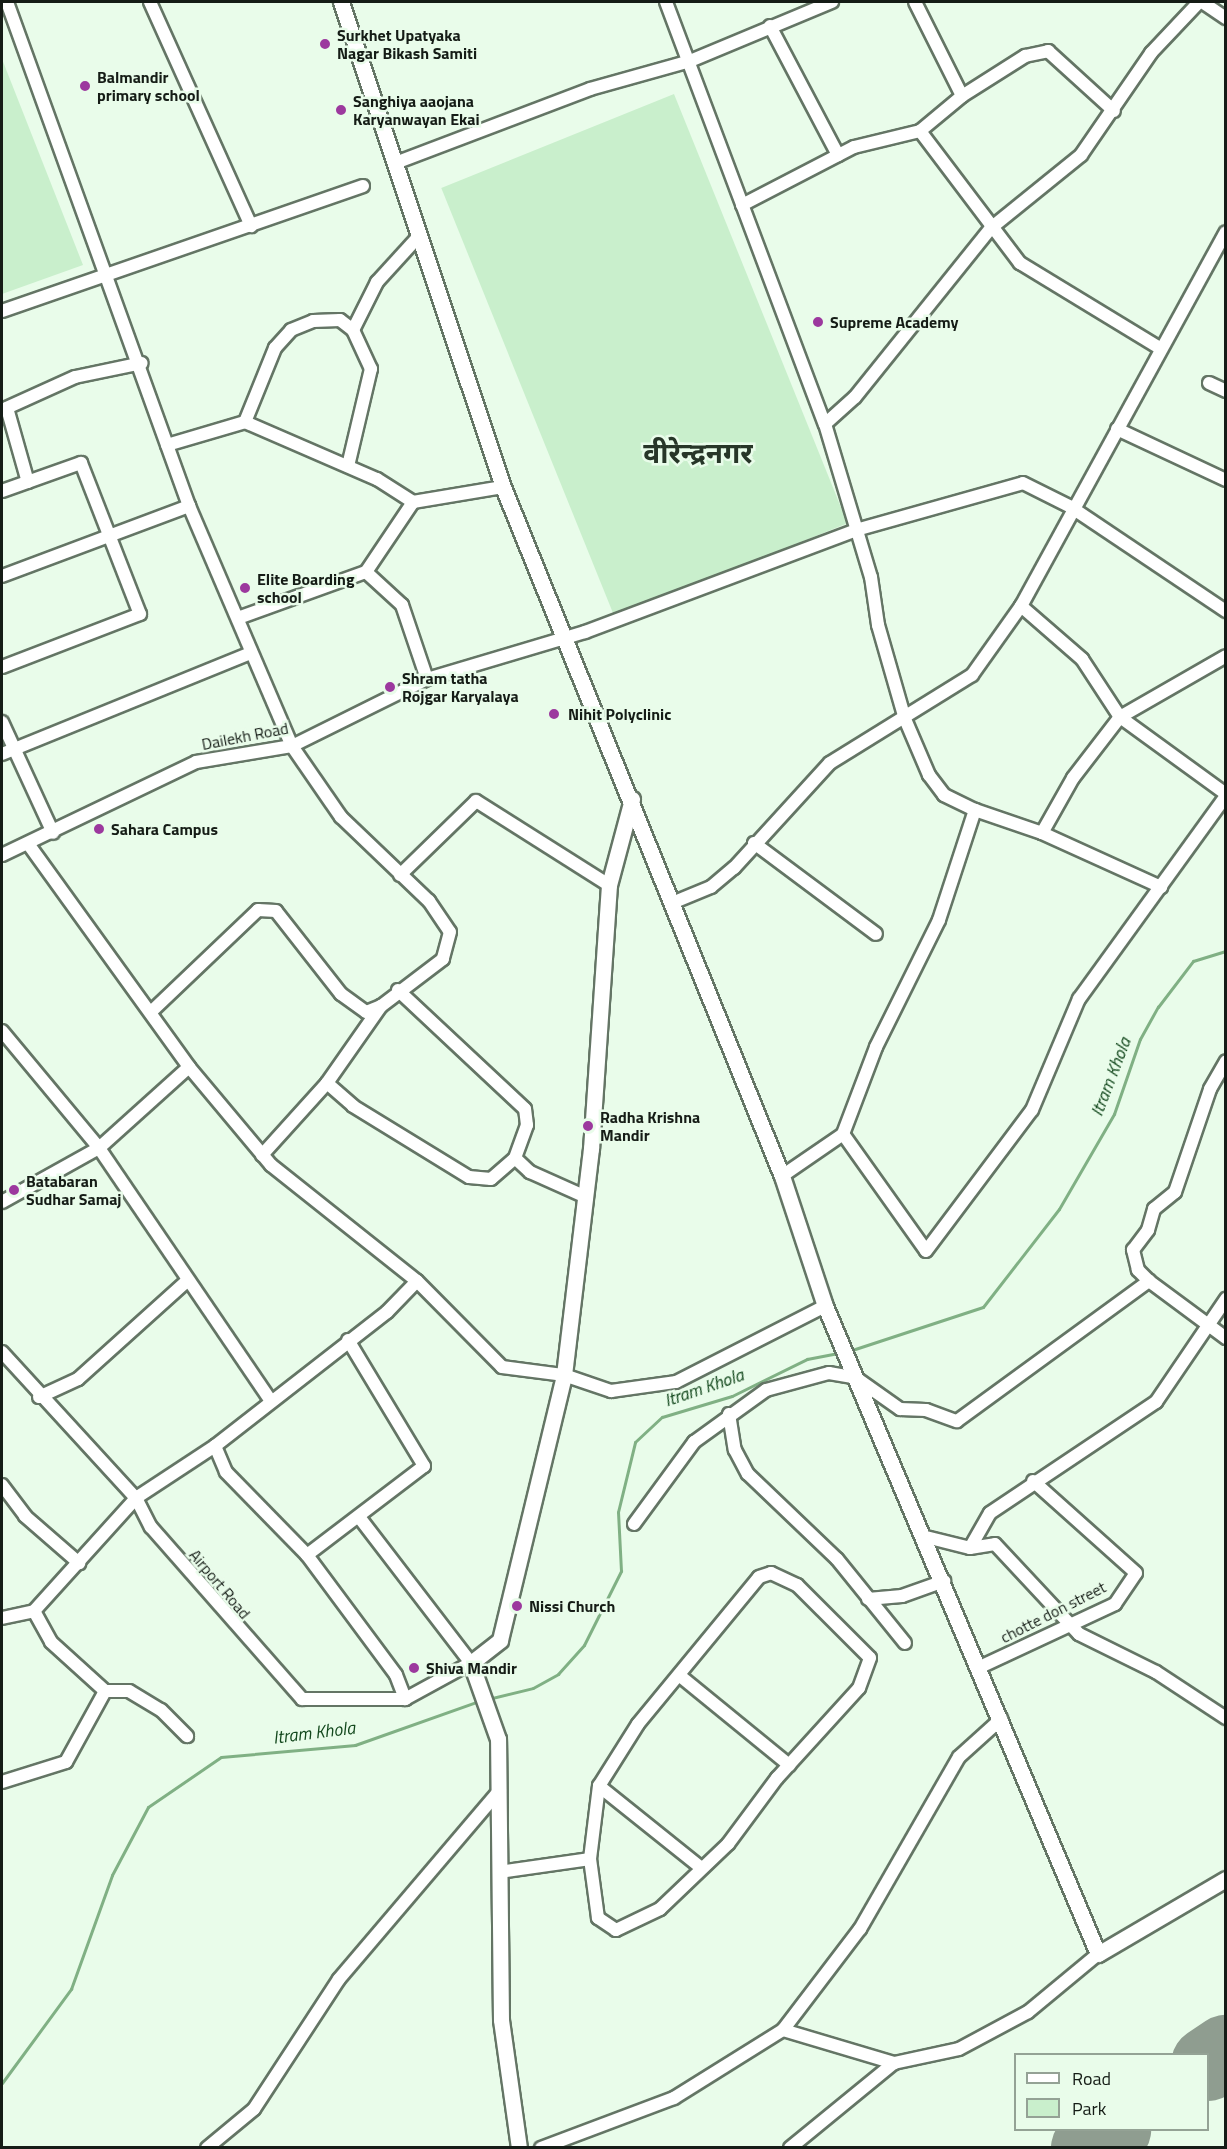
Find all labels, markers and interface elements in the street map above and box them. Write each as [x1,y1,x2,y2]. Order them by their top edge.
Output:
place label: Surkhet Upatyaka Nagar Bikash Samiti [337,25,477,63]
marker: Surkhet Upatyaka Nagar Bikash Samiti [318,37,332,51]
place label: Balmandir primary school [97,67,200,105]
marker: Balmandir primary school [78,79,92,93]
place label: Sanghiya aaojana Karyanwayan Ekai [353,91,480,129]
marker: Sanghiya aaojana Karyanwayan Ekai [334,103,348,117]
place label: Supreme Academy [830,312,959,332]
marker: Supreme Academy [811,315,825,329]
district label: वीरेन्द्रनगर [643,436,753,470]
place label: Elite Boarding school [257,569,355,607]
marker: Elite Boarding school [238,581,252,595]
place label: Shram tatha Rojgar Karyalaya [402,668,519,706]
marker: Shram tatha Rojgar Karyalaya [383,680,397,694]
place label: Nihit Polyclinic [568,704,671,724]
marker: Nihit Polyclinic [545,705,563,723]
street label: Dailekh Road [200,718,290,754]
place label: Sahara Campus [111,819,218,839]
marker: Sahara Campus [92,822,106,836]
water label: Itram Khola [1086,1035,1136,1119]
place label: Radha Krishna Mandir [600,1107,700,1145]
marker: Radha Krishna Mandir [581,1119,595,1133]
place label: Batabaran Sudhar Samaj [26,1171,121,1209]
marker: Batabaran Sudhar Samaj [7,1183,21,1197]
water label: Itram Khola [662,1364,746,1412]
street label: Airport Road [185,1545,255,1623]
street label: chotte don street [997,1577,1109,1647]
place label: Nissi Church [529,1596,615,1616]
marker: Nissi Church [510,1599,524,1613]
place label: Shiva Mandir [426,1658,517,1678]
marker: Shiva Mandir [407,1661,421,1675]
water label: Itram Khola [272,1717,356,1749]
legend [1014,2053,1209,2131]
text: Road [1072,2065,1111,2092]
text: Park [1072,2095,1106,2122]

